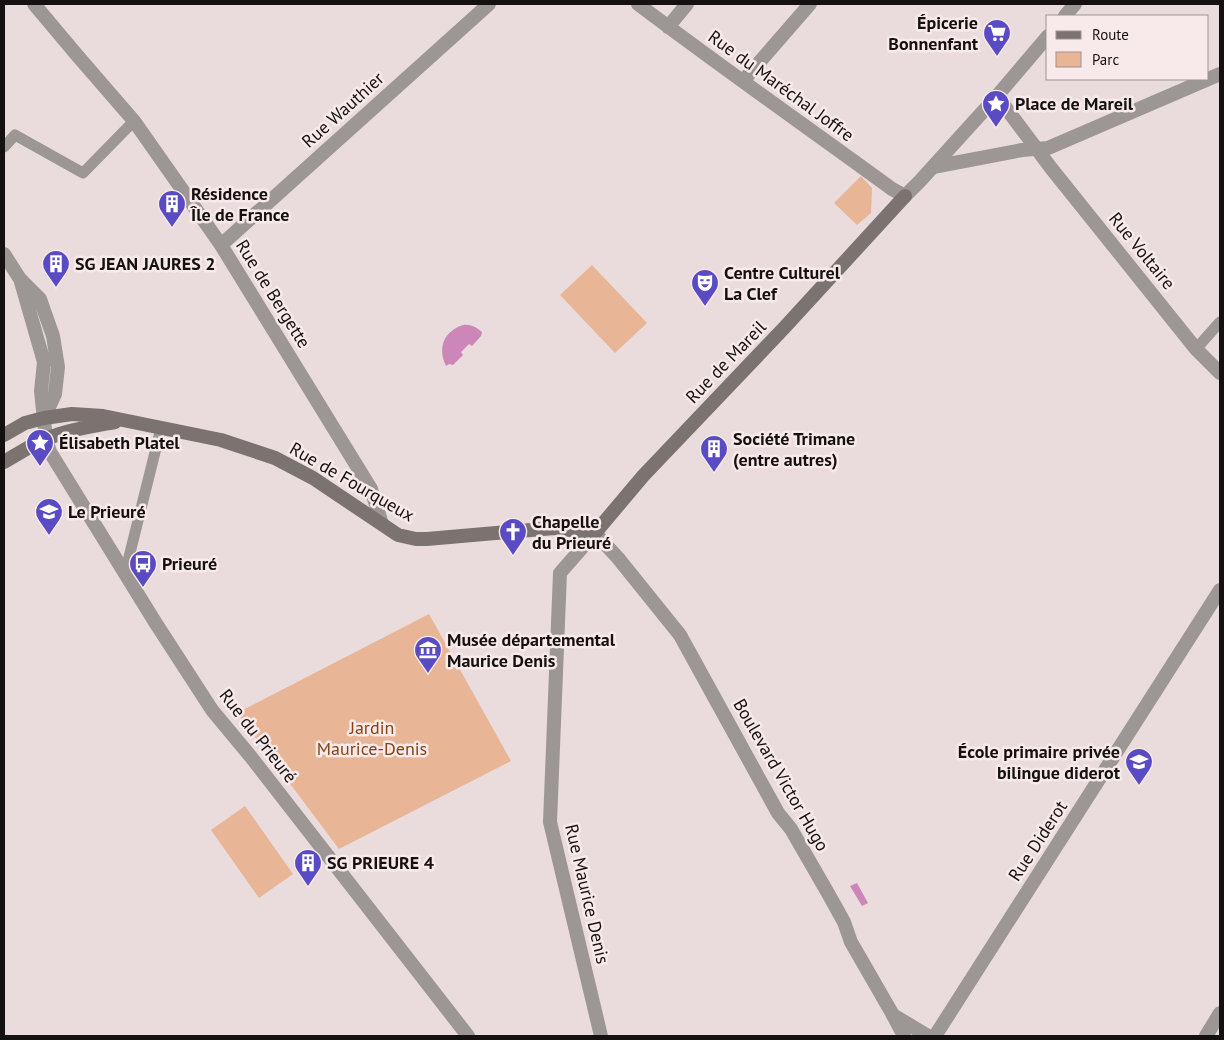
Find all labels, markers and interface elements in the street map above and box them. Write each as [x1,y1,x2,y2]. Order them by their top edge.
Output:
place label: Épicerie Bonnenfant [888,11,979,55]
legend [1046,15,1209,80]
supermarket icon: Épicerie Bonnenfant [982,18,1012,57]
street label: Rue du Maréchal Joffre [704,25,859,146]
text: Route [1092,25,1129,44]
text: Parc [1092,50,1119,69]
street label: Rue Wauthier [297,67,389,153]
place icon: Place de Mareil [981,89,1011,128]
place label: Place de Mareil [1015,92,1134,115]
place label: Résidence Île de France [190,182,289,226]
building icon: Résidence Île de France [157,189,187,228]
street label: Rue Voltaire [1104,207,1181,294]
street label: Rue de Bergette [231,235,316,352]
building icon: SG JEAN JAURES 2 [41,249,71,288]
place label: SG JEAN JAURES 2 [75,252,215,275]
place label: Centre Culturel La Clef [724,261,841,305]
theatre icon: Centre Culturel La Clef [690,268,720,307]
street label: Rue de Mareil [680,315,771,408]
place label: Société Trimane (entre autres) [733,427,855,471]
place icon: Élisabeth Platel [25,428,55,467]
place label: Élisabeth Platel [59,431,180,454]
building icon: Société Trimane (entre autres) [699,434,729,473]
street label: Rue de Fourqueux [286,437,419,527]
school or university icon: Le Prieuré [34,497,64,536]
place label: Le Prieuré [68,500,146,523]
place label: Chapelle du Prieuré [532,510,611,554]
church icon: Chapelle du Prieuré [498,517,528,556]
bus stop icon: Prieuré [128,549,158,588]
place label: Prieuré [162,552,217,575]
place label: Musée départemental Maurice Denis [447,628,616,672]
museum icon: Musée départemental Maurice Denis [413,635,443,674]
street label: Rue du Prieuré [215,684,302,787]
street label: Boulevard Victor Hugo [728,694,834,855]
park label: Jardin Maurice-Denis [317,716,427,760]
place label: École primaire privée bilingue diderot [958,740,1121,784]
school or university icon: École primaire privée bilingue diderot [1124,747,1154,786]
street label: Rue Diderot [1003,796,1072,885]
street label: Rue Maurice Denis [560,822,615,966]
building icon: SG PRIEURE 4 [293,848,323,887]
place label: SG PRIEURE 4 [327,851,434,874]

